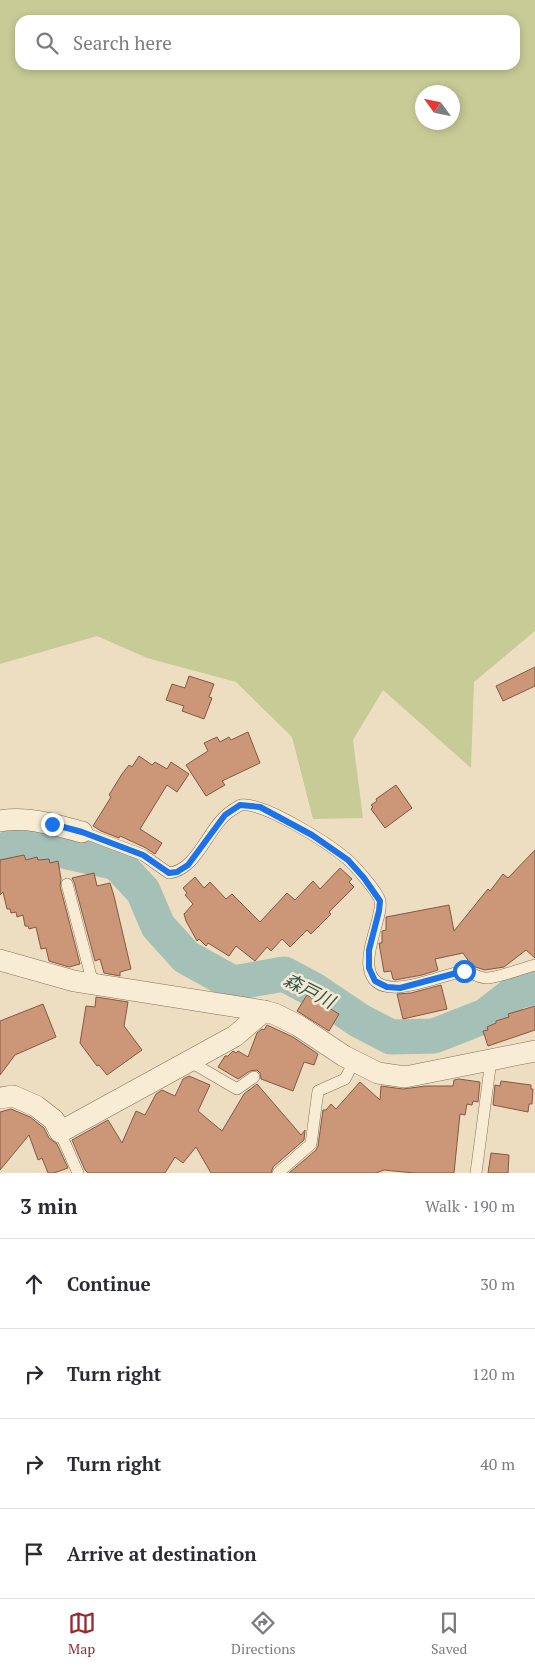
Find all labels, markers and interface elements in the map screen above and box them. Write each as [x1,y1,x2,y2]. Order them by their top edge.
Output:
search box [15,15,520,70]
icon: search [33,29,61,57]
text: Search here [73,30,172,55]
north arrow [415,85,460,130]
route end [41,813,64,836]
route start [453,960,476,983]
water label: 森戸川 [280,967,341,1014]
text: 3 min [20,1192,77,1220]
text: Walk · 190 m [425,1195,515,1217]
icon: ahead [20,1270,48,1298]
text: Continue [67,1271,151,1296]
text: 30 m [480,1273,515,1295]
icon: right [20,1360,48,1388]
text: Turn right [67,1361,161,1386]
text: 120 m [472,1363,515,1385]
icon: right [20,1450,48,1478]
text: Turn right [67,1451,161,1476]
text: 40 m [480,1453,515,1475]
icon: arrive [20,1540,48,1568]
text: Arrive at destination [67,1541,256,1566]
tab: Map [68,1609,96,1658]
tab: Directions [231,1609,296,1658]
tab: Saved [431,1609,467,1658]

